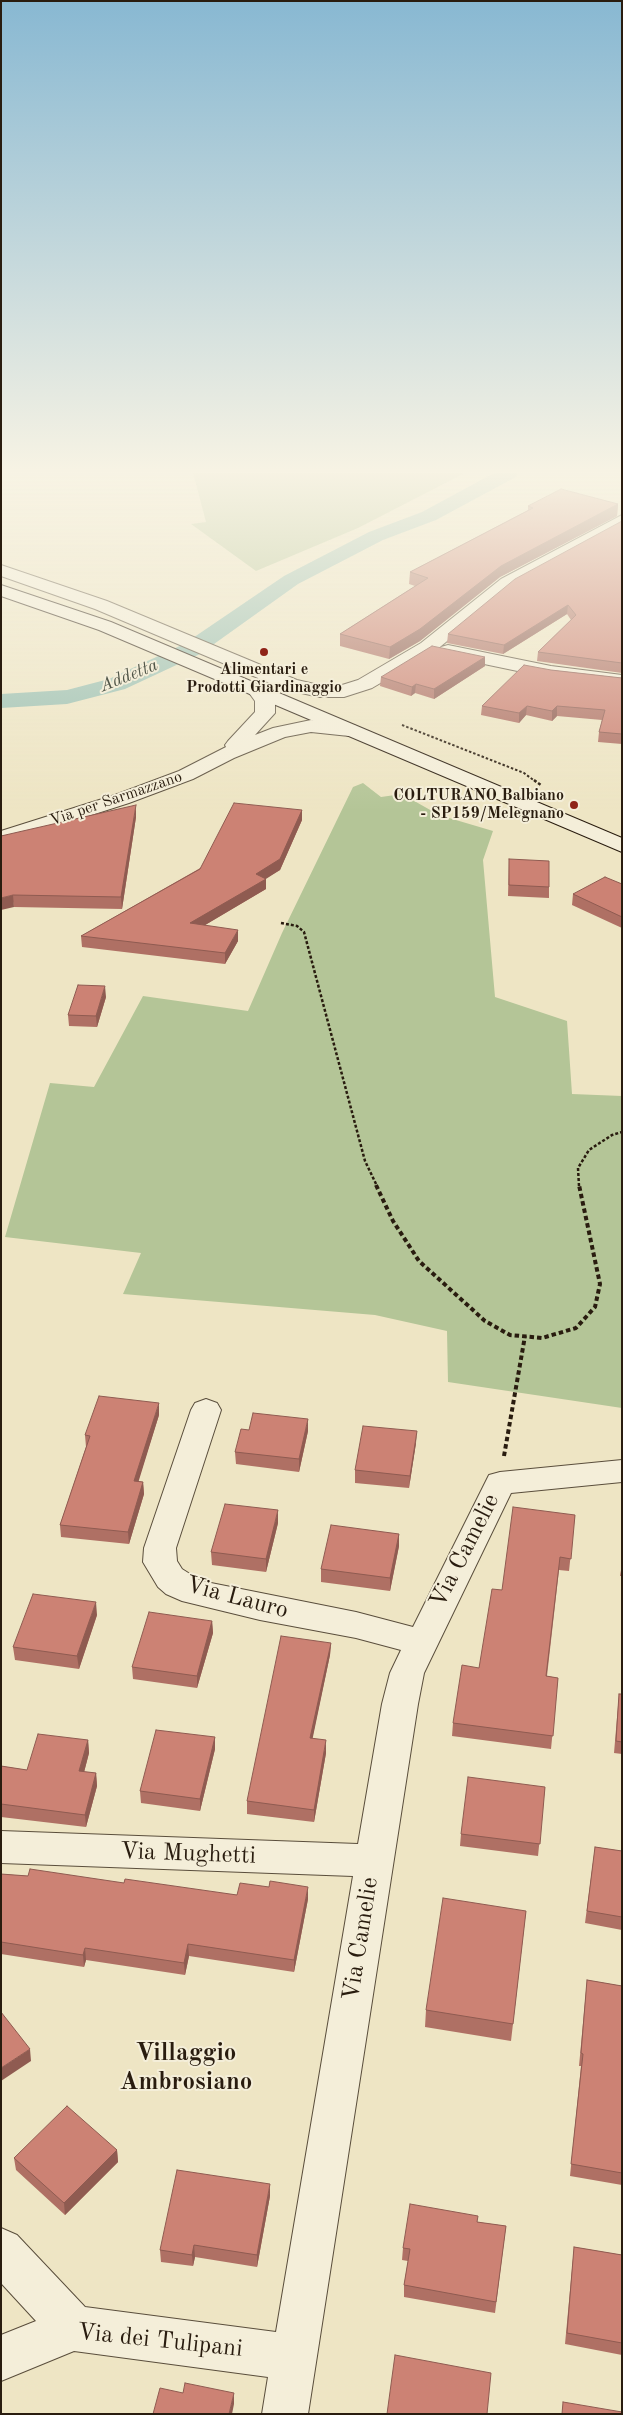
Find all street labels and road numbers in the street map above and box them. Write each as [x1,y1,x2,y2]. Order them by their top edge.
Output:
street label: Via per Sarmazzano [47,767,185,831]
street label: Via Camelie [424,1489,506,1613]
street label: Via Lauro [183,1570,291,1626]
street label: Via Mughetti [120,1837,256,1871]
street label: Via Camelie [337,1875,385,2003]
street label: Via dei Tulipani [76,2318,244,2364]

